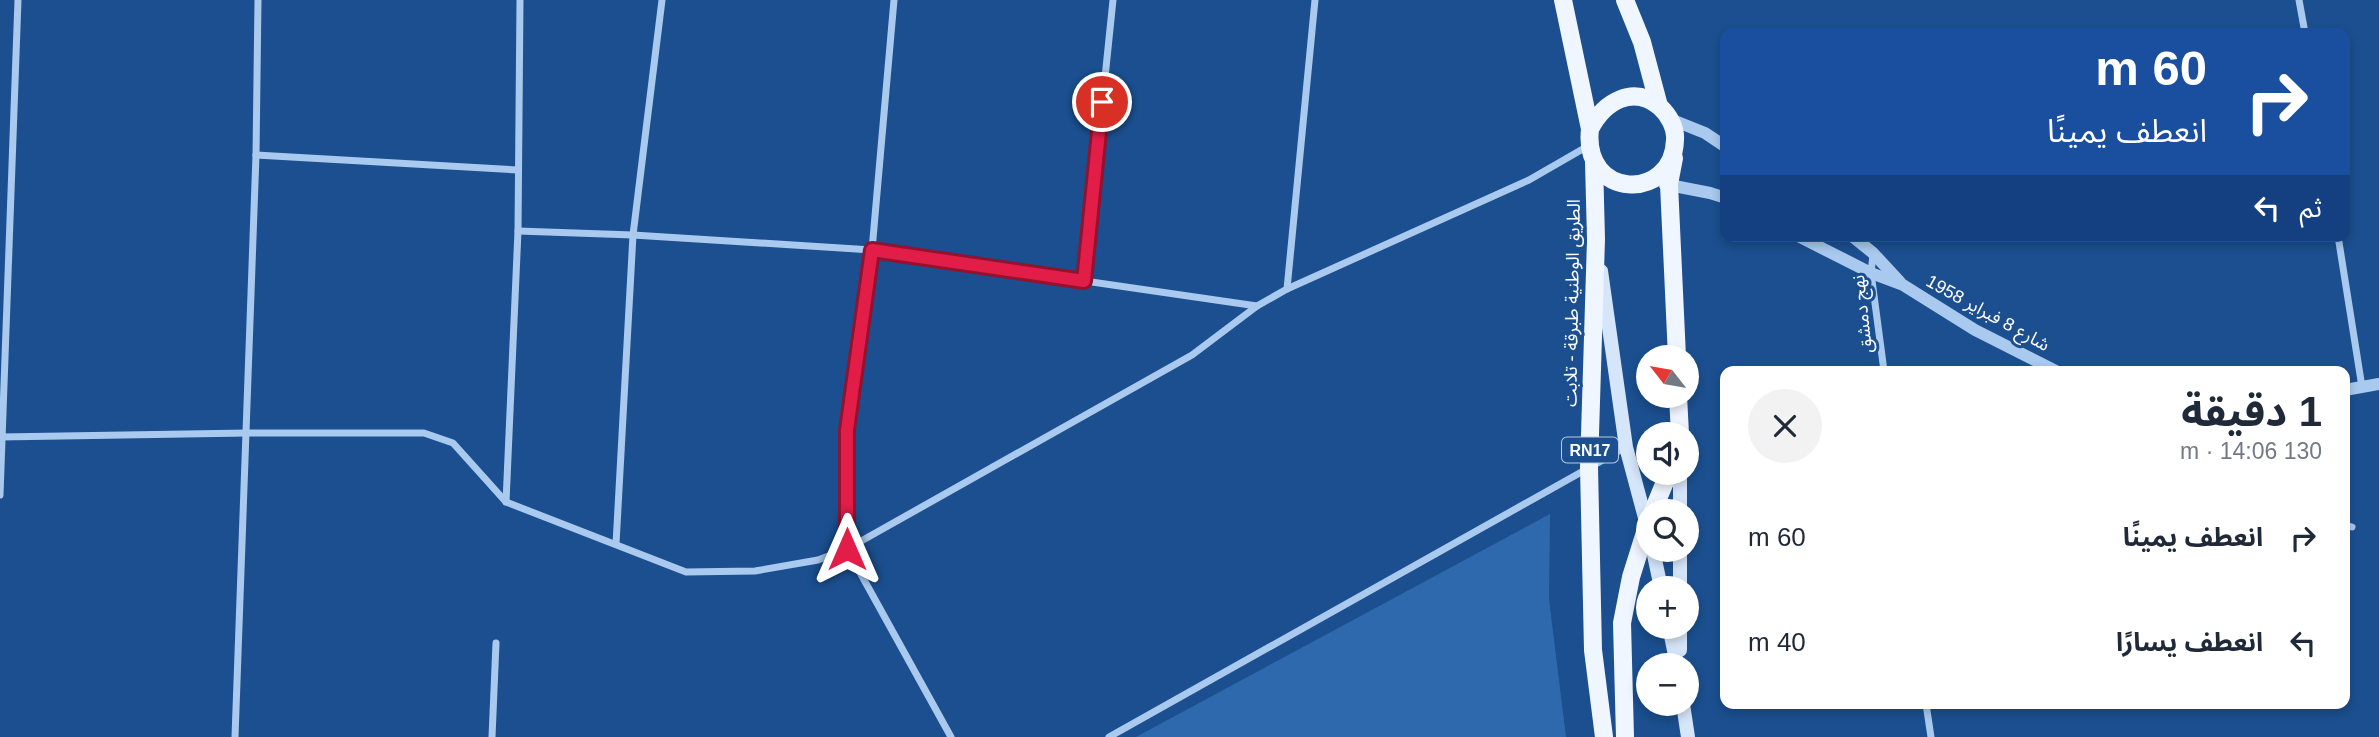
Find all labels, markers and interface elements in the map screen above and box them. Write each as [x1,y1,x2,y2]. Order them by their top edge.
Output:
text: 60 m [2095,41,2207,95]
icon: right [2231,56,2322,147]
pin [1072,72,1132,132]
icon: arrive [1083,83,1121,121]
text: انعطف يمينًا [2047,113,2207,149]
icon: left [2248,189,2286,227]
text: ثم [2300,193,2322,223]
street label: الطريق الوطنية طبرقة - تلابت [1560,199,1585,407]
street label: شارع 8 فبراير 1958 [1921,271,2053,359]
street label: نهج دمشق [1848,274,1879,354]
north arrow [1636,345,1699,408]
map controls [1636,345,1699,716]
text: 1 دقيقة [2181,388,2322,435]
button: close [1748,389,1822,463]
button: sound [1636,422,1699,485]
road number: RN17 [1562,438,1618,463]
text: 130 m · 14:06 [2180,438,2322,464]
button: search [1636,499,1699,562]
position arrow [810,512,884,586]
icon: right [2284,519,2322,557]
text: 60 m [1748,522,1806,552]
text: انعطف يمينًا [2123,522,2263,552]
button: + [1636,576,1699,639]
icon: left [2284,624,2322,662]
text: 40 m [1748,627,1806,657]
text: انعطف يسارًا [2116,627,2263,657]
button: − [1636,653,1699,716]

